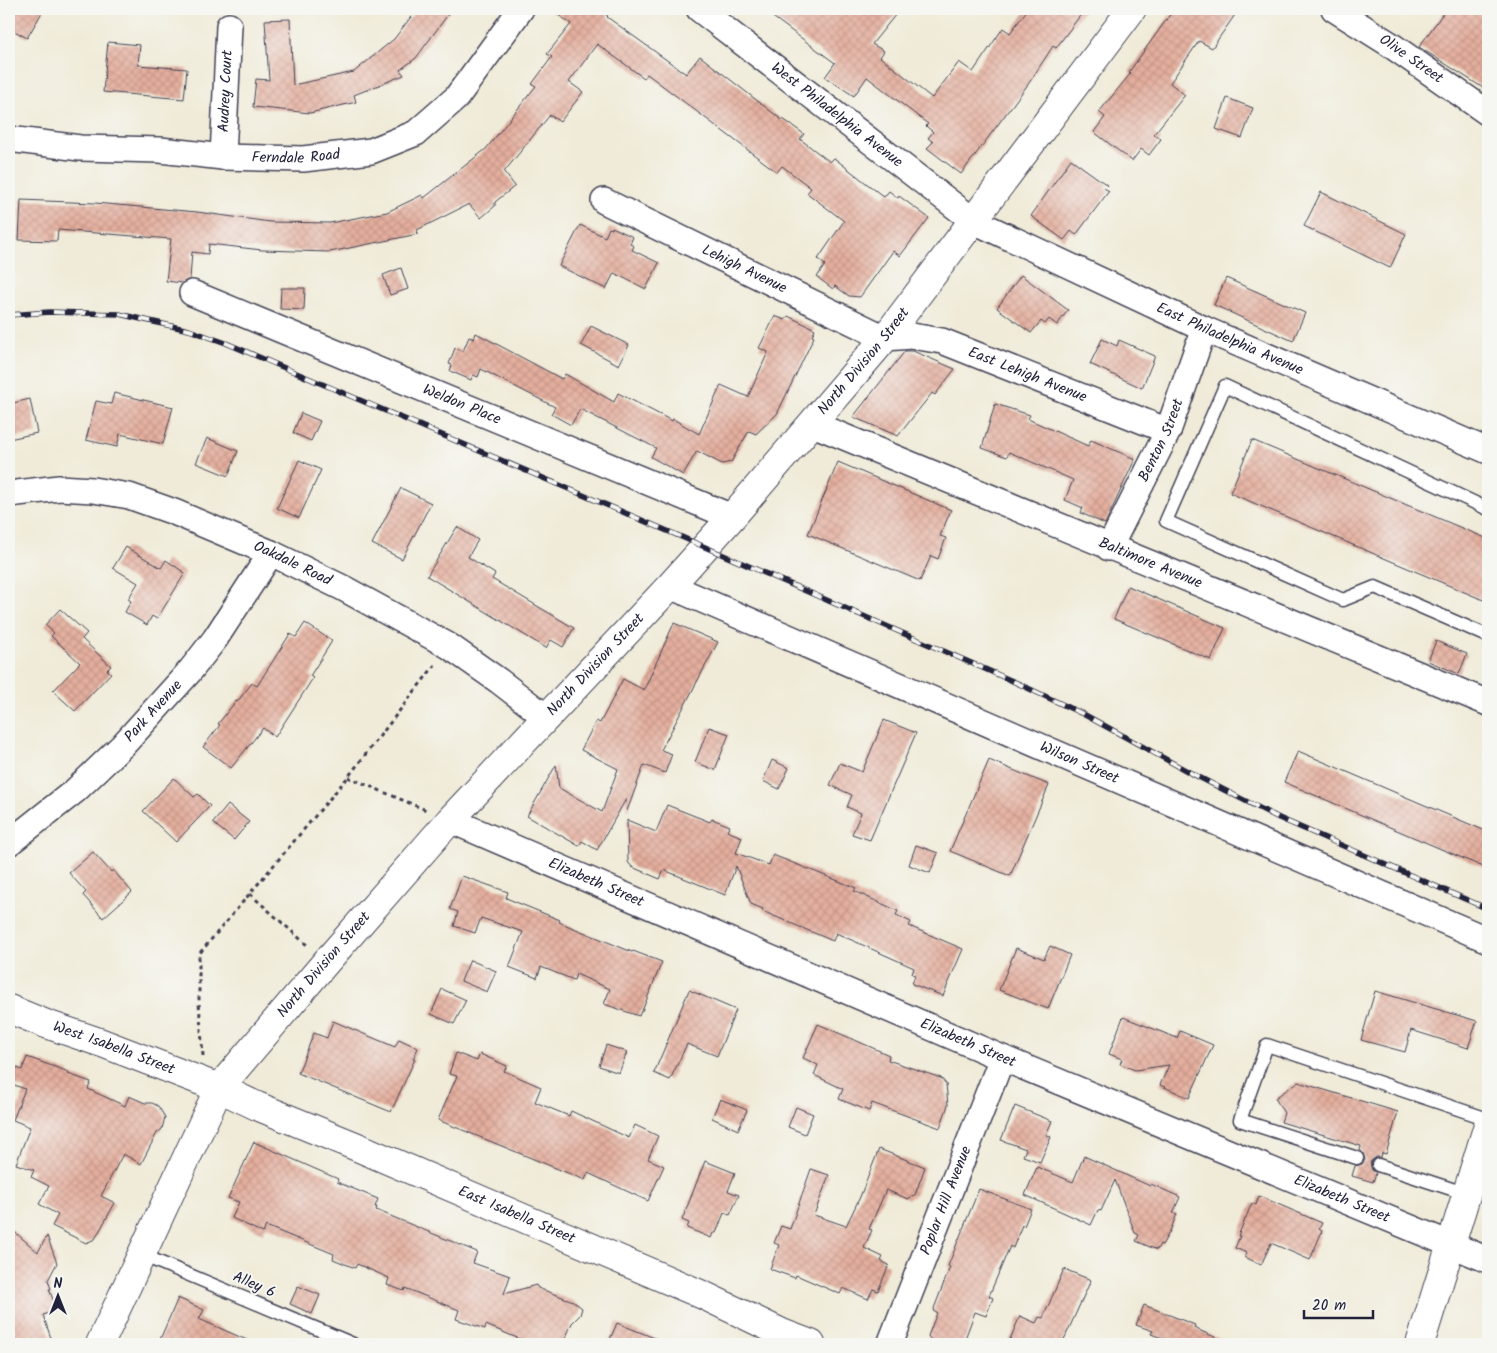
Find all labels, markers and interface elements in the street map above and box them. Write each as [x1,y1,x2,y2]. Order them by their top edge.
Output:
street label: Olive Street [1374,28,1448,90]
street label: Audrey Court [212,49,240,133]
street label: West Philadelphia Avenue [766,57,908,174]
street label: Ferndale Road [251,143,342,171]
street label: Lehigh Avenue [698,238,791,300]
street label: East Philadelphia Avenue [1152,296,1307,382]
street label: North Division Street [812,302,916,421]
street label: East Lehigh Avenue [964,341,1091,410]
street label: Weldon Place [419,378,505,432]
street label: Benton Street [1132,395,1191,486]
street label: Baltimore Avenue [1095,531,1206,596]
street label: Oakdale Road [250,535,336,593]
street label: North Division Street [541,608,651,722]
street label: Park Avenue [119,674,189,748]
street label: Wilson Street [1036,735,1123,791]
street label: Elizabeth Street [544,852,648,914]
street label: North Division Street [271,906,377,1024]
street label: Elizabeth Street [916,1012,1020,1075]
street label: West Isabella Street [50,1015,178,1082]
street label: Poplar Hill Avenue [914,1142,978,1259]
street label: Elizabeth Street [1290,1168,1394,1230]
street label: East Isabella Street [454,1179,579,1251]
street label: Alley 6 [229,1265,279,1305]
north arrow [32,1270,82,1320]
text: N [54,1273,63,1295]
scale bar [1304,1288,1373,1320]
text: 20 m [1312,1294,1346,1318]

